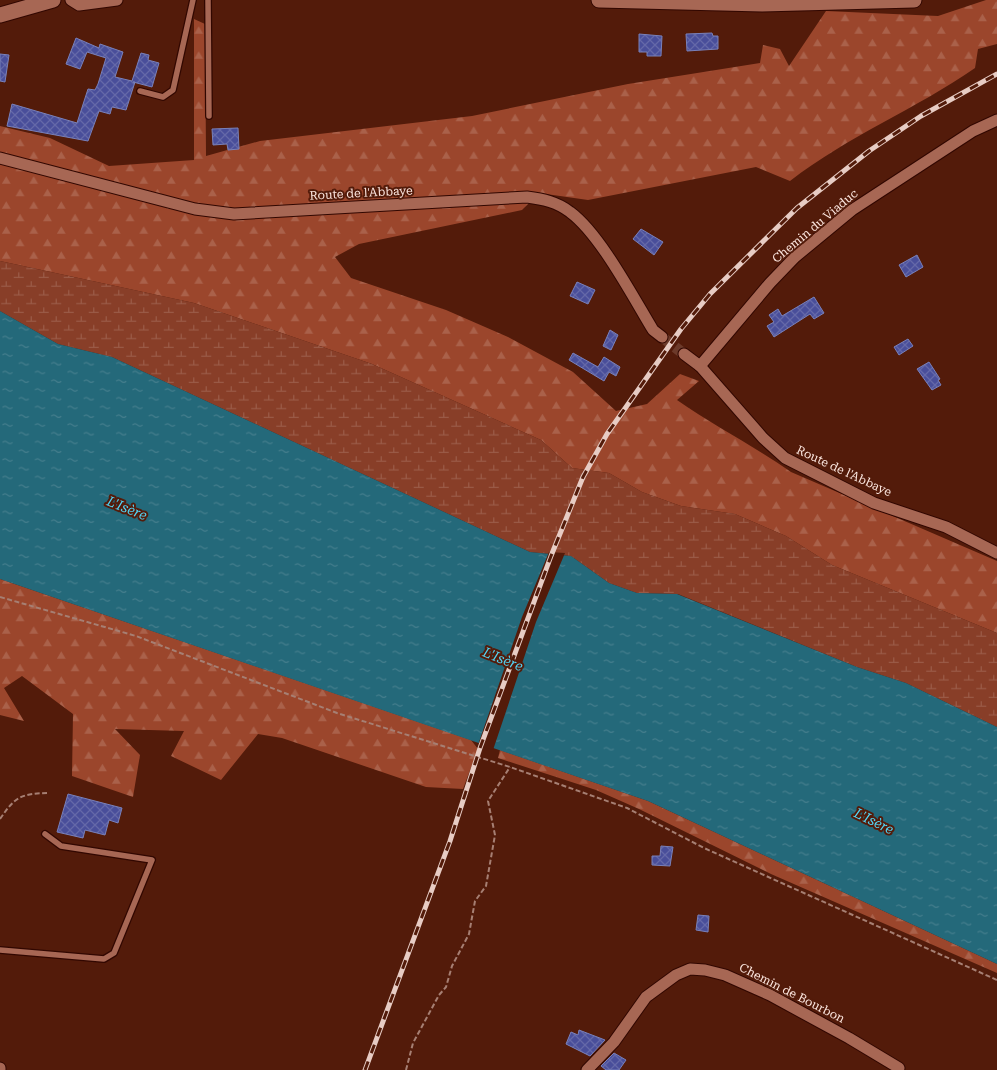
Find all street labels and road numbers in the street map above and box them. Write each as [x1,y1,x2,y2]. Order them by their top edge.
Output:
street label: Route de l'Abbaye [309,183,413,203]
street label: Chemin du Viaduc [769,186,861,266]
street label: Route de l'Abbaye [794,443,894,499]
street label: Chemin de Bourbon [737,960,847,1026]

